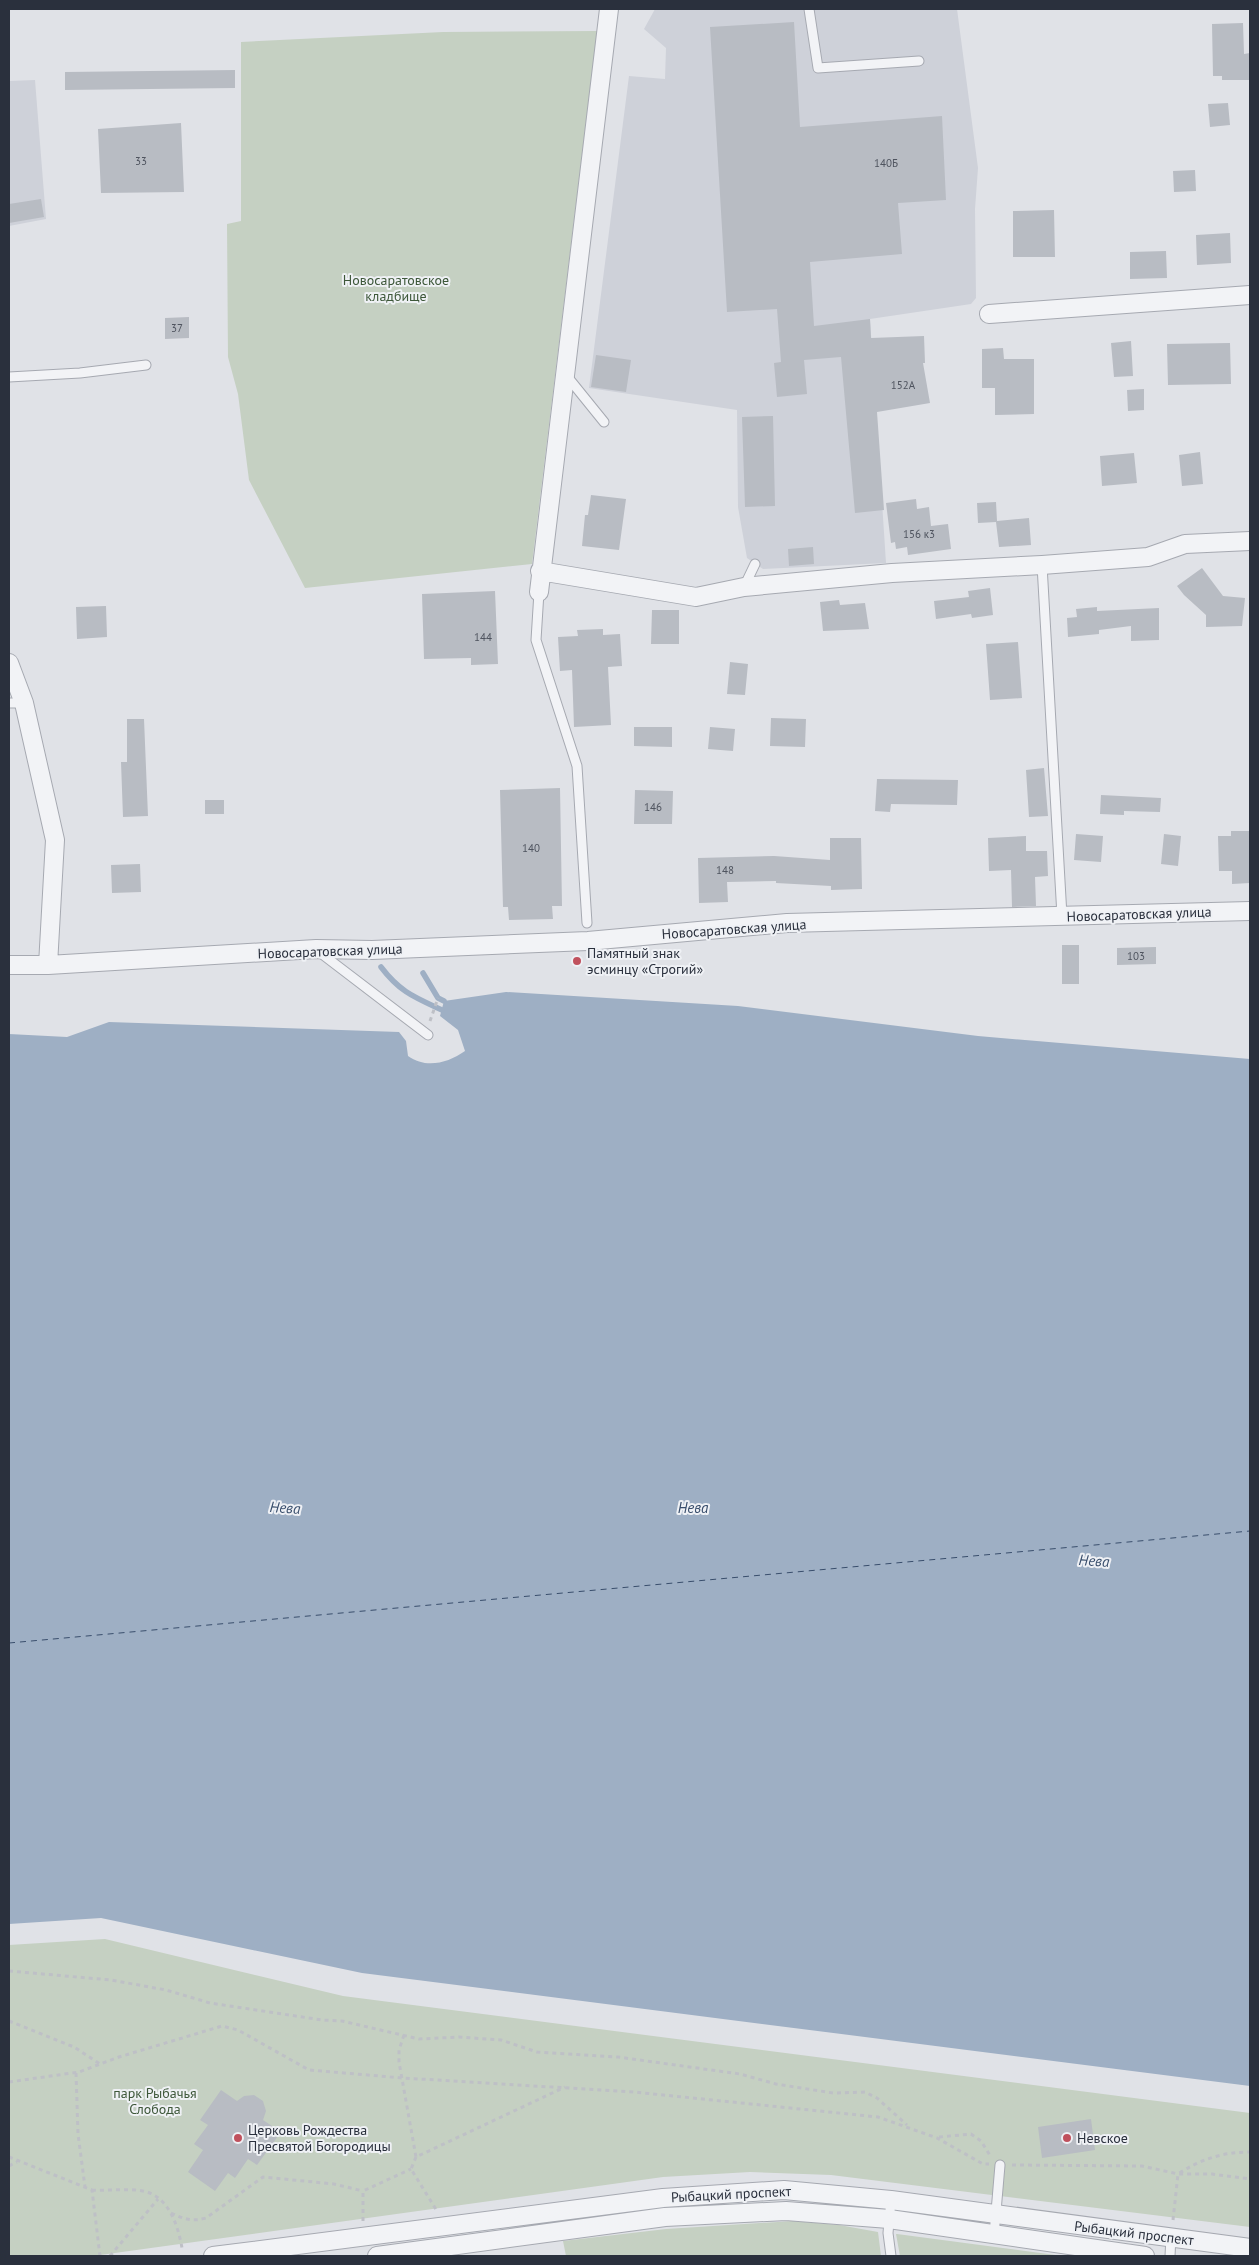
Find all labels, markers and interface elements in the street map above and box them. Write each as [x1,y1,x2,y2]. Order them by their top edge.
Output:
house number: 33 [135,154,147,168]
house number: 140Б [874,156,898,170]
park label: Новосаратовское кладбище [343,271,449,305]
house number: 37 [171,321,183,335]
house number: 152А [891,378,916,392]
house number: 156 к3 [903,527,935,541]
house number: 144 [474,630,492,644]
house number: 146 [644,800,662,814]
house number: 140 [522,841,540,855]
house number: 148 [716,863,734,877]
street label: Новосаратовская улица [1066,902,1212,926]
street label: Новосаратовская улица [661,915,807,943]
street label: Новосаратовская улица [257,939,403,963]
place label: Памятный знак эсминцу «Строгий» [587,944,703,978]
house number: 103 [1127,949,1145,963]
marker: Памятный знак эсминцу «Строгий» [571,955,583,967]
water label: Нева [269,1497,302,1518]
water label: Нева [678,1498,709,1517]
water label: Нева [1078,1550,1111,1571]
park label: парк Рыбачья Слобода [113,2084,197,2118]
place label: Церковь Рождества Пресвятой Богородицы [248,2121,391,2155]
place label: Невское [1077,2129,1128,2147]
marker: Церковь Рождества Пресвятой Богородицы [232,2132,244,2144]
marker: Невское [1061,2132,1073,2144]
street label: Рыбацкий проспект [671,2182,792,2206]
street label: Рыбацкий проспект [1073,2217,1195,2249]

